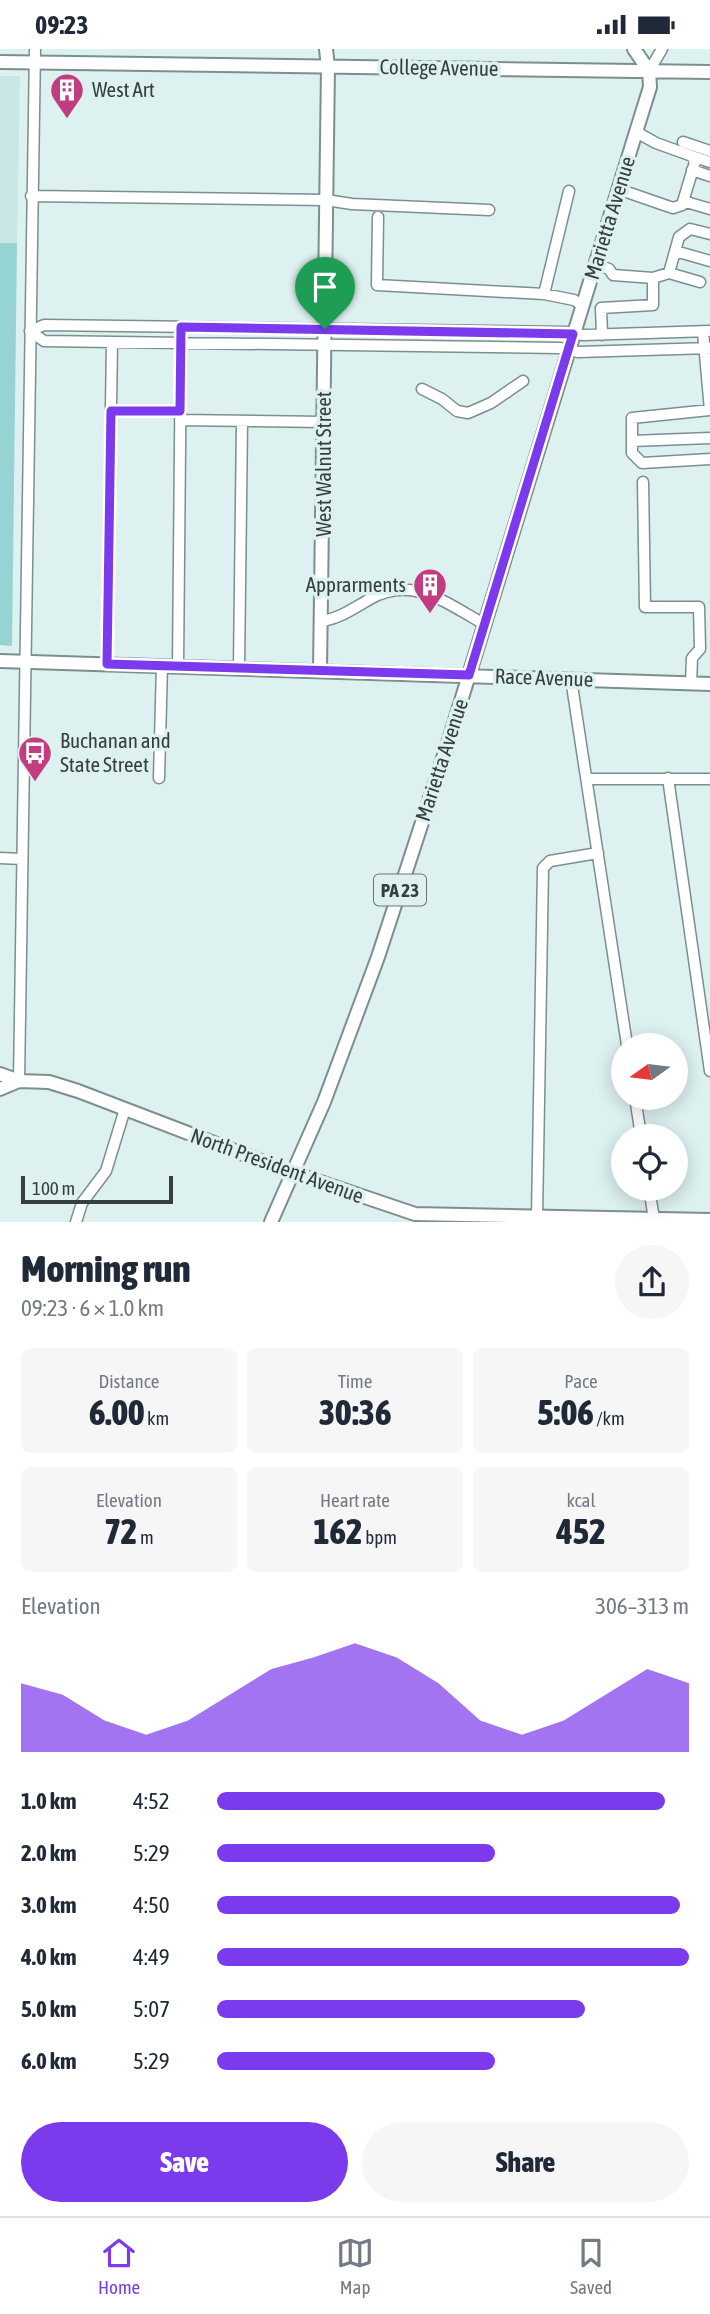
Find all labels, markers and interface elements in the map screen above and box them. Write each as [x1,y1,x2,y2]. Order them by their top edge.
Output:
text: 09:23 [35,10,89,40]
street label: College Avenue [379,54,499,80]
building icon: West Art [48,71,86,120]
place label: West Art [92,77,155,101]
street label: Marietta Avenue [579,153,639,282]
pin [295,257,355,329]
icon: arrive [306,268,344,306]
street label: West Walnut Street [311,391,335,537]
building icon: Apprarments [411,566,449,615]
place label: Apprarments [306,572,406,596]
street label: Race Avenue [494,663,594,691]
street label: Marietta Avenue [410,695,472,824]
place label: Buchanan and State Street [60,728,171,776]
bus stop icon: Buchanan and State Street [16,734,54,783]
road number: PA 23 [374,875,426,905]
north arrow [611,1033,688,1109]
map controls [611,1033,688,1201]
street label: North President Avenue [188,1123,367,1208]
button: locate [611,1124,688,1201]
scale bar [21,1173,173,1205]
text: 100 m [32,1177,75,1199]
button: share [615,1245,689,1319]
text: Morning run [21,1247,191,1290]
text: 09:23 · 6 × 1.0 km [21,1295,164,1321]
text: Distance [99,1370,159,1392]
text: Time [338,1370,372,1392]
text: Pace [564,1370,598,1392]
text: 6.00 [89,1392,144,1432]
text: 30:36 [319,1392,391,1432]
text: 5:06 [537,1392,594,1432]
text: km [144,1407,169,1429]
text: /km [594,1407,625,1429]
text: Elevation [96,1489,162,1511]
text: Heart rate [320,1489,390,1511]
text: kcal [567,1489,595,1511]
text: 72 [104,1511,137,1551]
text: 162 [313,1511,363,1551]
text: 452 [556,1511,606,1551]
text: m [137,1526,154,1548]
text: bpm [363,1526,397,1548]
text: Elevation [21,1593,101,1619]
text: 306–313 m [595,1593,689,1619]
text: 1.0 km [21,1788,77,1814]
text: 4:52 [133,1788,170,1814]
text: 2.0 km [21,1840,77,1866]
text: 5:29 [133,1840,170,1866]
text: 3.0 km [21,1892,77,1918]
text: 4:50 [133,1892,170,1918]
text: 4.0 km [21,1944,77,1970]
text: 4:49 [133,1944,170,1970]
text: 5.0 km [21,1996,77,2022]
text: 5:07 [133,1996,170,2022]
text: 6.0 km [21,2048,77,2074]
text: 5:29 [133,2048,170,2074]
button: Save [21,2122,348,2202]
button: Share [362,2122,689,2202]
tab: Home [98,2234,140,2298]
tab: Map [336,2234,374,2298]
tab: Saved [570,2234,612,2298]

